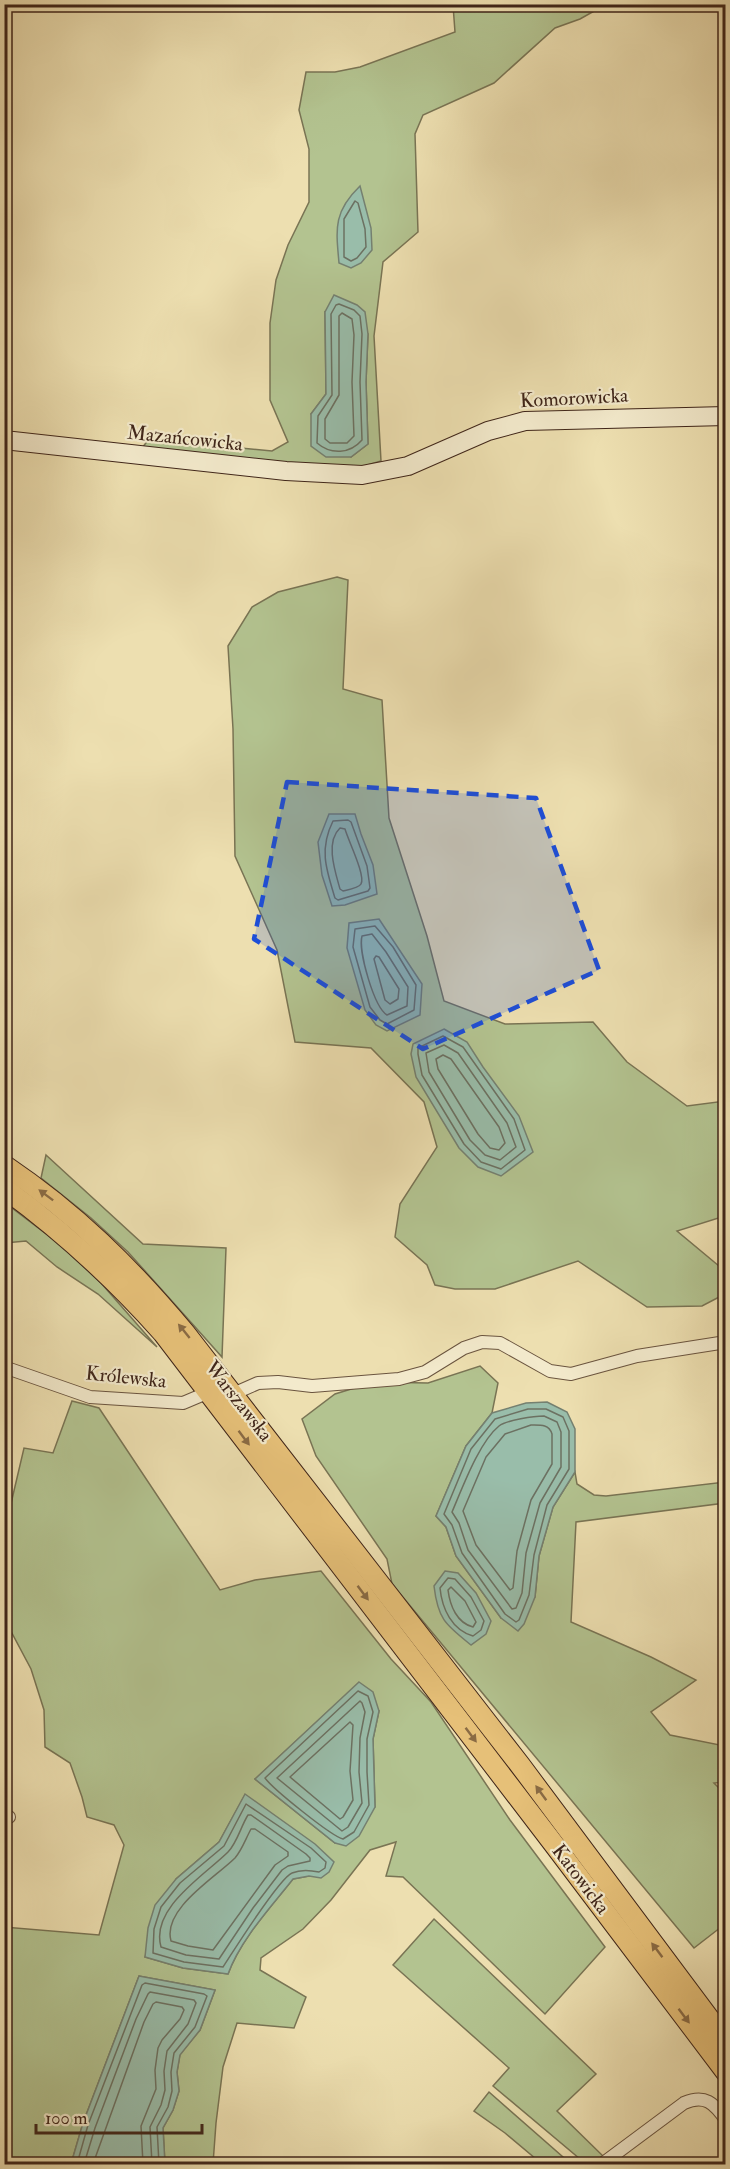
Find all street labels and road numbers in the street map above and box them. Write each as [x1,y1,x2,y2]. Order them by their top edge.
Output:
street label: Komorowicka [519,383,630,413]
street label: Mazańcowicka [126,419,245,457]
street label: Warszawska [199,1355,279,1447]
street label: Królewska [84,1360,168,1394]
street label: Katowicka [547,1839,616,1920]

